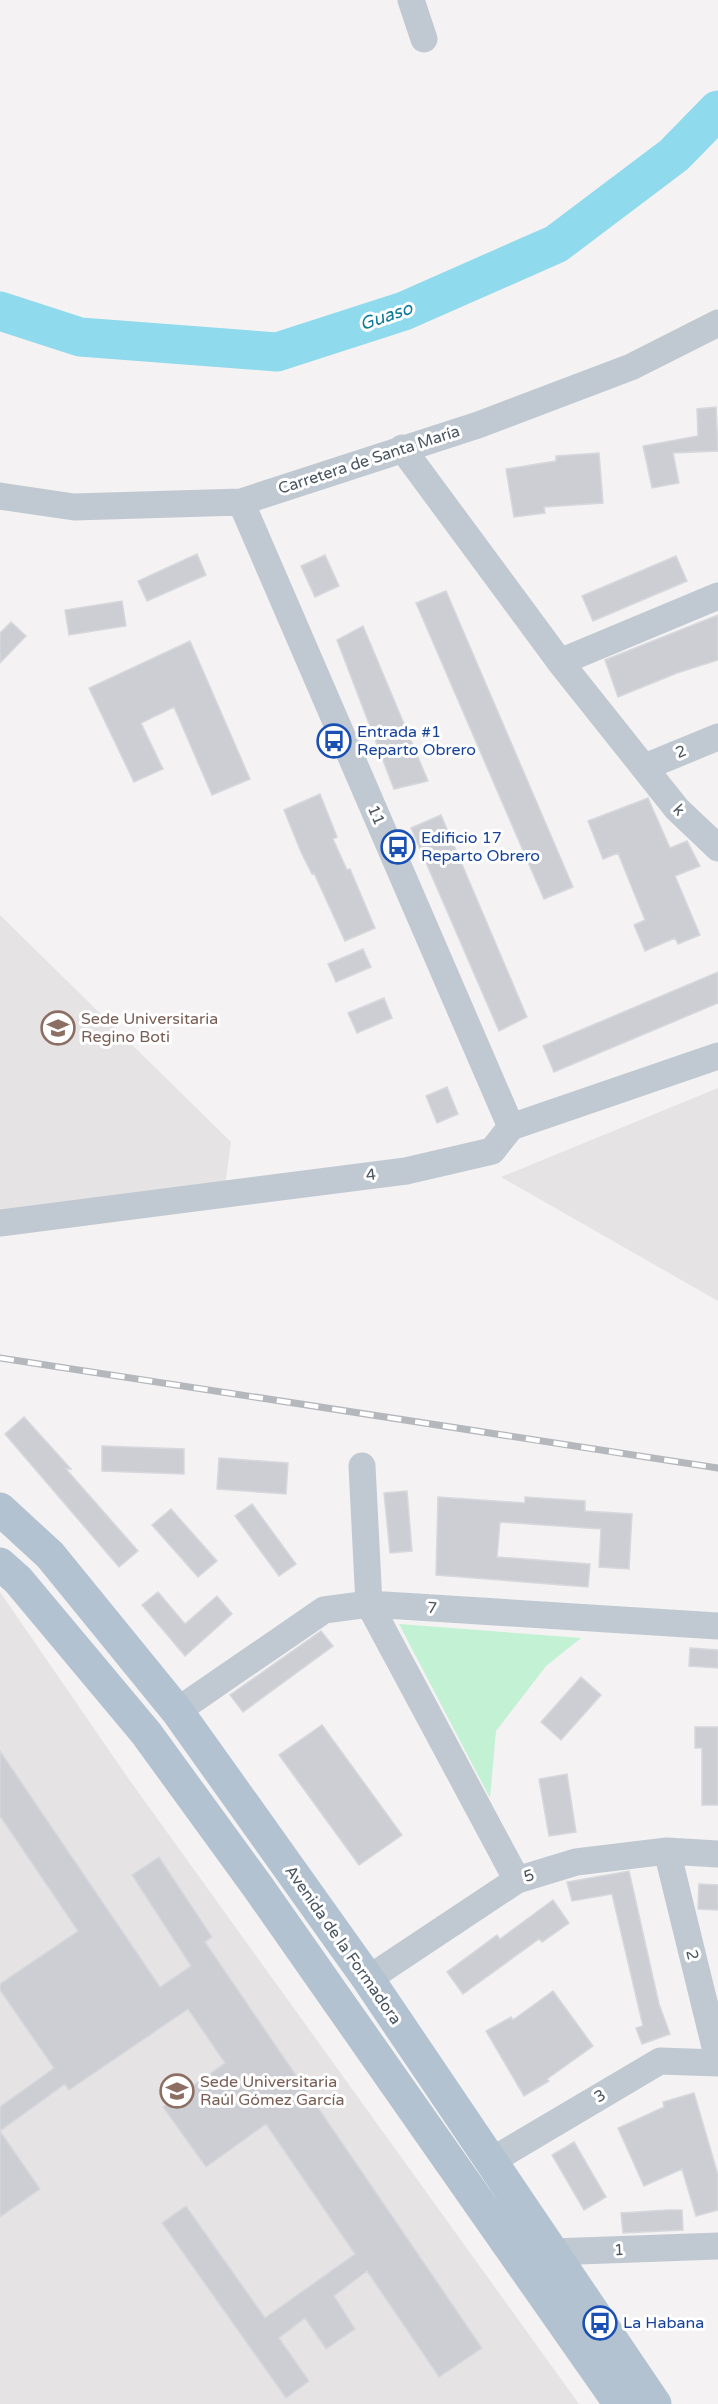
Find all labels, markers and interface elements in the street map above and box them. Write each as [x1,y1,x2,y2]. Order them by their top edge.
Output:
water label: Guaso [357,296,416,335]
street label: Carretera de Santa María [276,421,462,499]
place label: Entrada #1 Reparto Obrero [357,722,476,760]
bus stop icon: Entrada #1 Reparto Obrero [316,723,352,759]
street label: 2 [672,741,690,763]
street label: k [669,800,689,820]
street label: 11 [363,802,389,828]
place label: Edificio 17 Reparto Obrero [421,828,540,866]
bus stop icon: Edificio 17 Reparto Obrero [380,829,416,865]
place label: Sede Universitaria Regino Boti [81,1009,218,1047]
school or university icon: Sede Universitaria Regino Boti [40,1010,76,1046]
street label: 4 [365,1164,377,1186]
street label: 7 [426,1598,438,1618]
street label: Avenida de la Formadora [280,1862,406,2028]
street label: 5 [521,1865,537,1887]
street label: 2 [681,1948,703,1962]
place label: Sede Universitaria Raúl Gómez García [200,2072,344,2110]
school or university icon: Sede Universitaria Raúl Gómez García [159,2073,195,2109]
street label: 3 [591,2085,609,2107]
street label: 1 [614,2240,624,2260]
bus stop icon: La Habana [582,2305,618,2341]
place label: La Habana [623,2313,704,2333]

